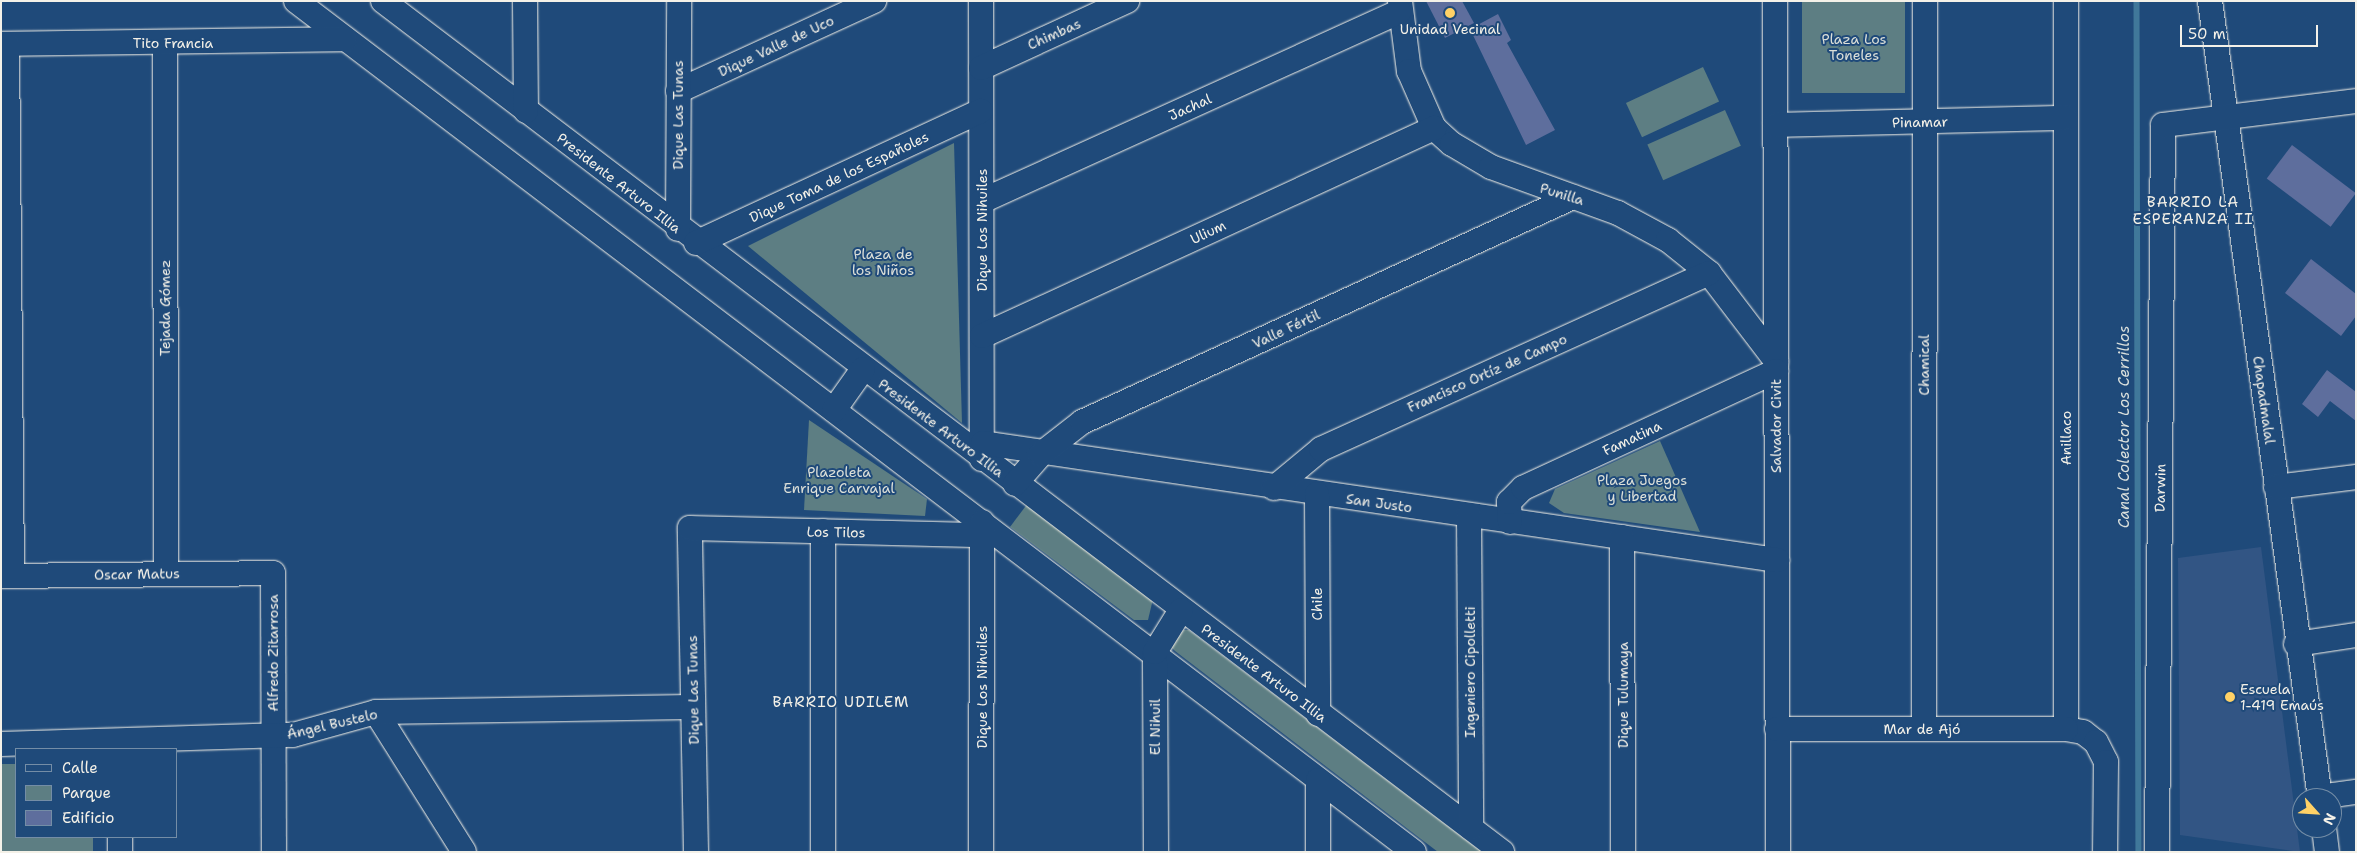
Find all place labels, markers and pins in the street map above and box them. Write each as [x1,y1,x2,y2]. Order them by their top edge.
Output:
marker: Unidad Vecinal [1444,7,1456,19]
place label: Unidad Vecinal [1400,21,1500,37]
place label: Escuela 1-419 Emaús [2240,681,2324,714]
marker: Escuela 1-419 Emaús [2224,691,2236,703]

